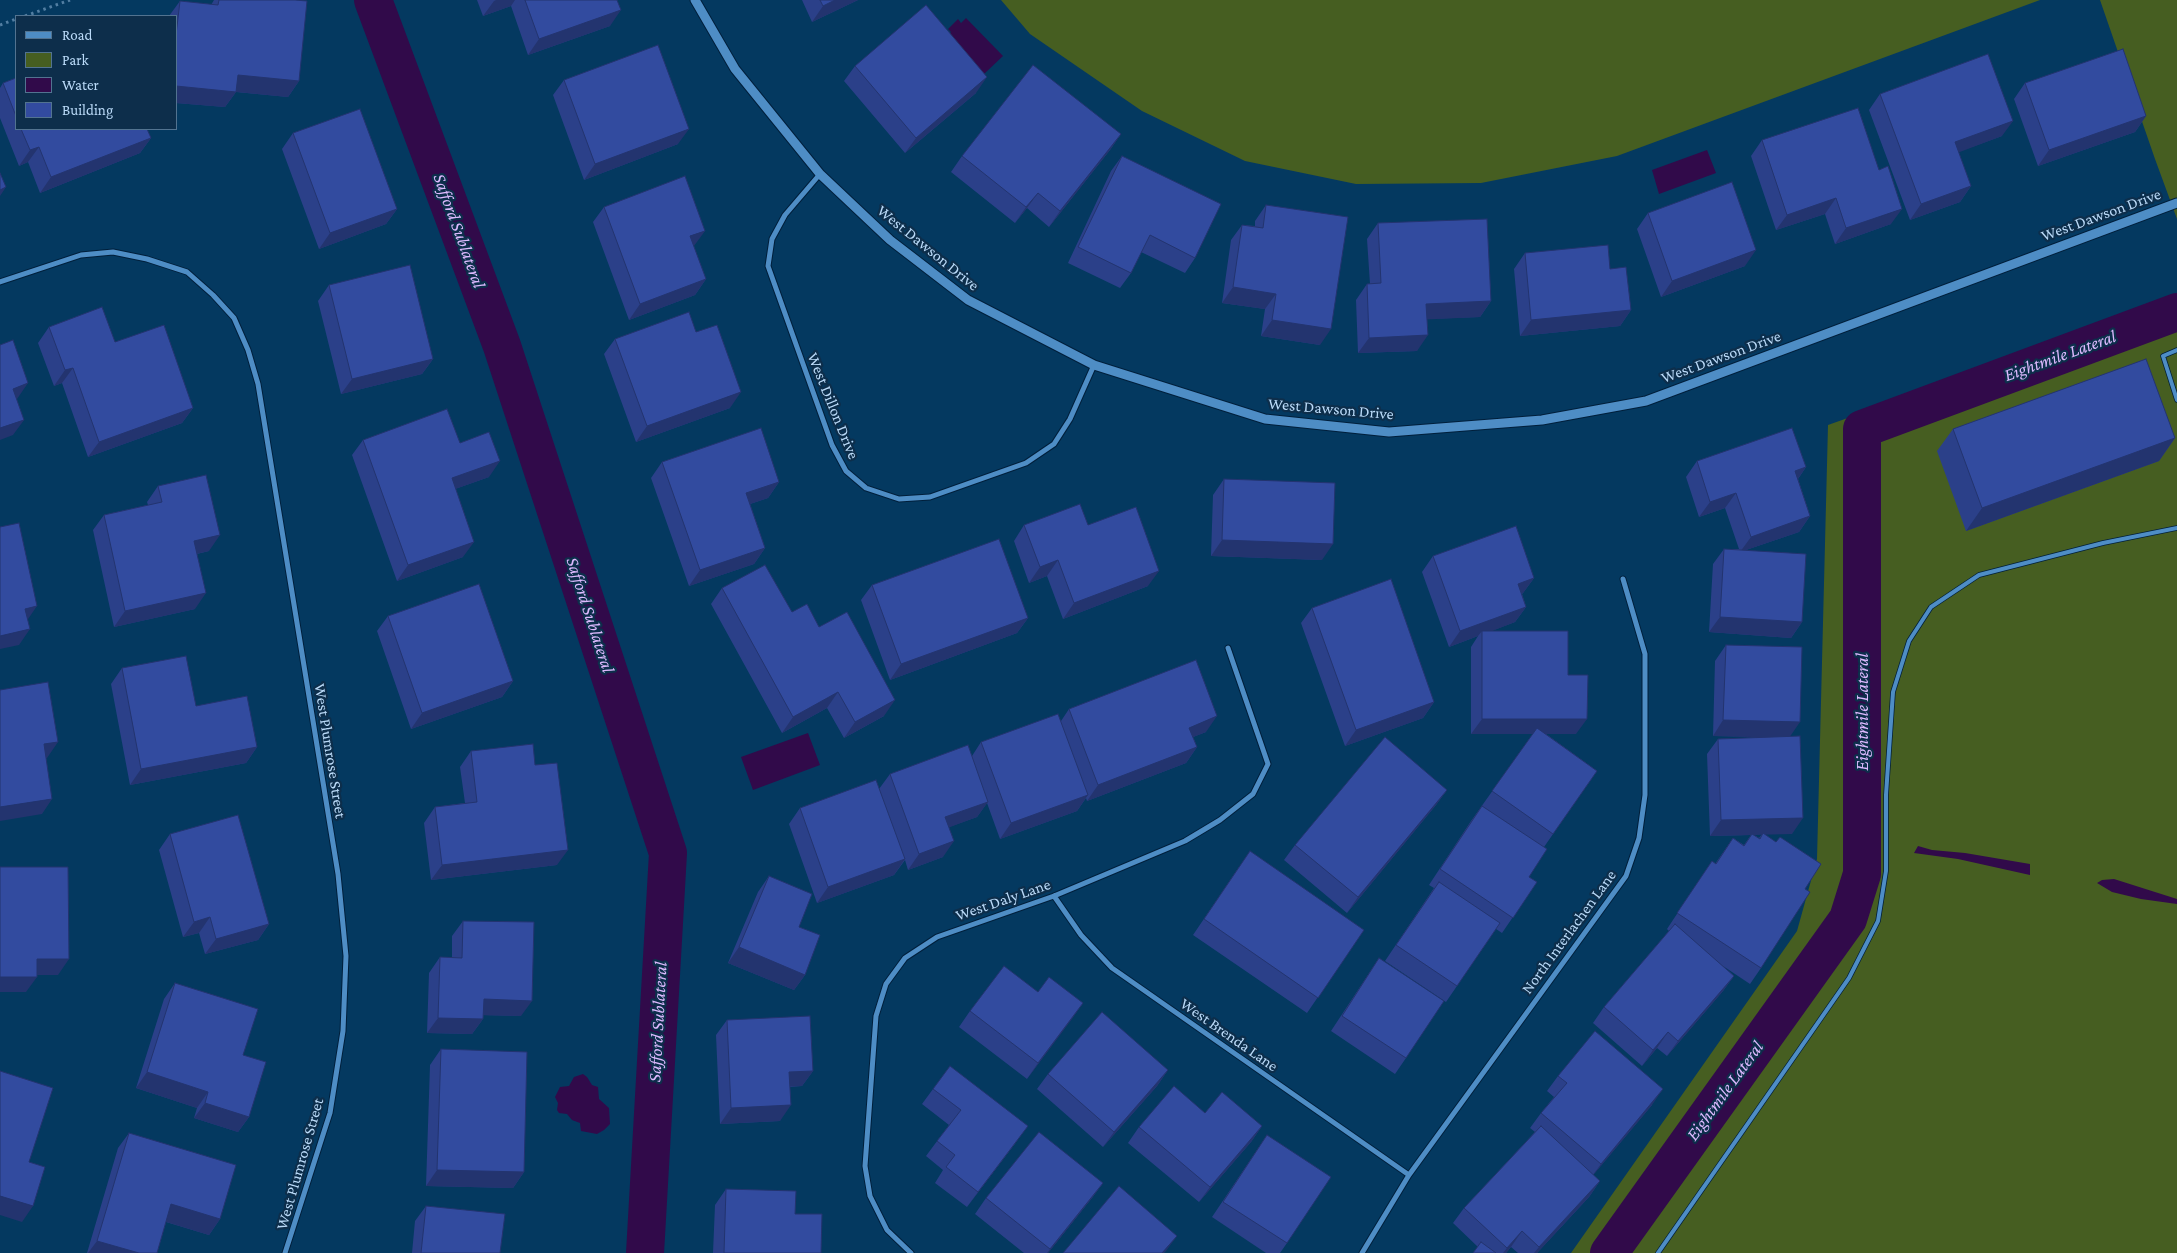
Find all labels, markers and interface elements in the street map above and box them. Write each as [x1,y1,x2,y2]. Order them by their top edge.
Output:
legend [15,15,178,130]
text: Road [62,27,92,43]
text: Park [62,52,89,68]
text: Water [62,77,99,93]
text: Building [62,102,113,118]
water label: Safford Sublateral [428,171,490,291]
street label: West Dawson Drive [2039,184,2163,246]
street label: West Dawson Drive [873,201,983,295]
street label: West Dawson Drive [1659,326,1783,388]
water label: Eightmile Lateral [2001,326,2119,386]
street label: West Dillon Drive [803,350,863,462]
street label: West Dawson Drive [1267,394,1395,424]
water label: Safford Sublateral [561,554,619,676]
water label: Eightmile Lateral [1851,653,1873,771]
street label: West Plumrose Street [310,682,350,820]
street label: North Interlachen Lane [1518,866,1620,998]
street label: West Daly Lane [953,875,1053,925]
water label: Safford Sublateral [644,961,672,1083]
street label: West Brenda Lane [1176,994,1282,1076]
water label: Eightmile Lateral [1682,1037,1768,1145]
street label: West Plumrose Street [272,1096,328,1232]

